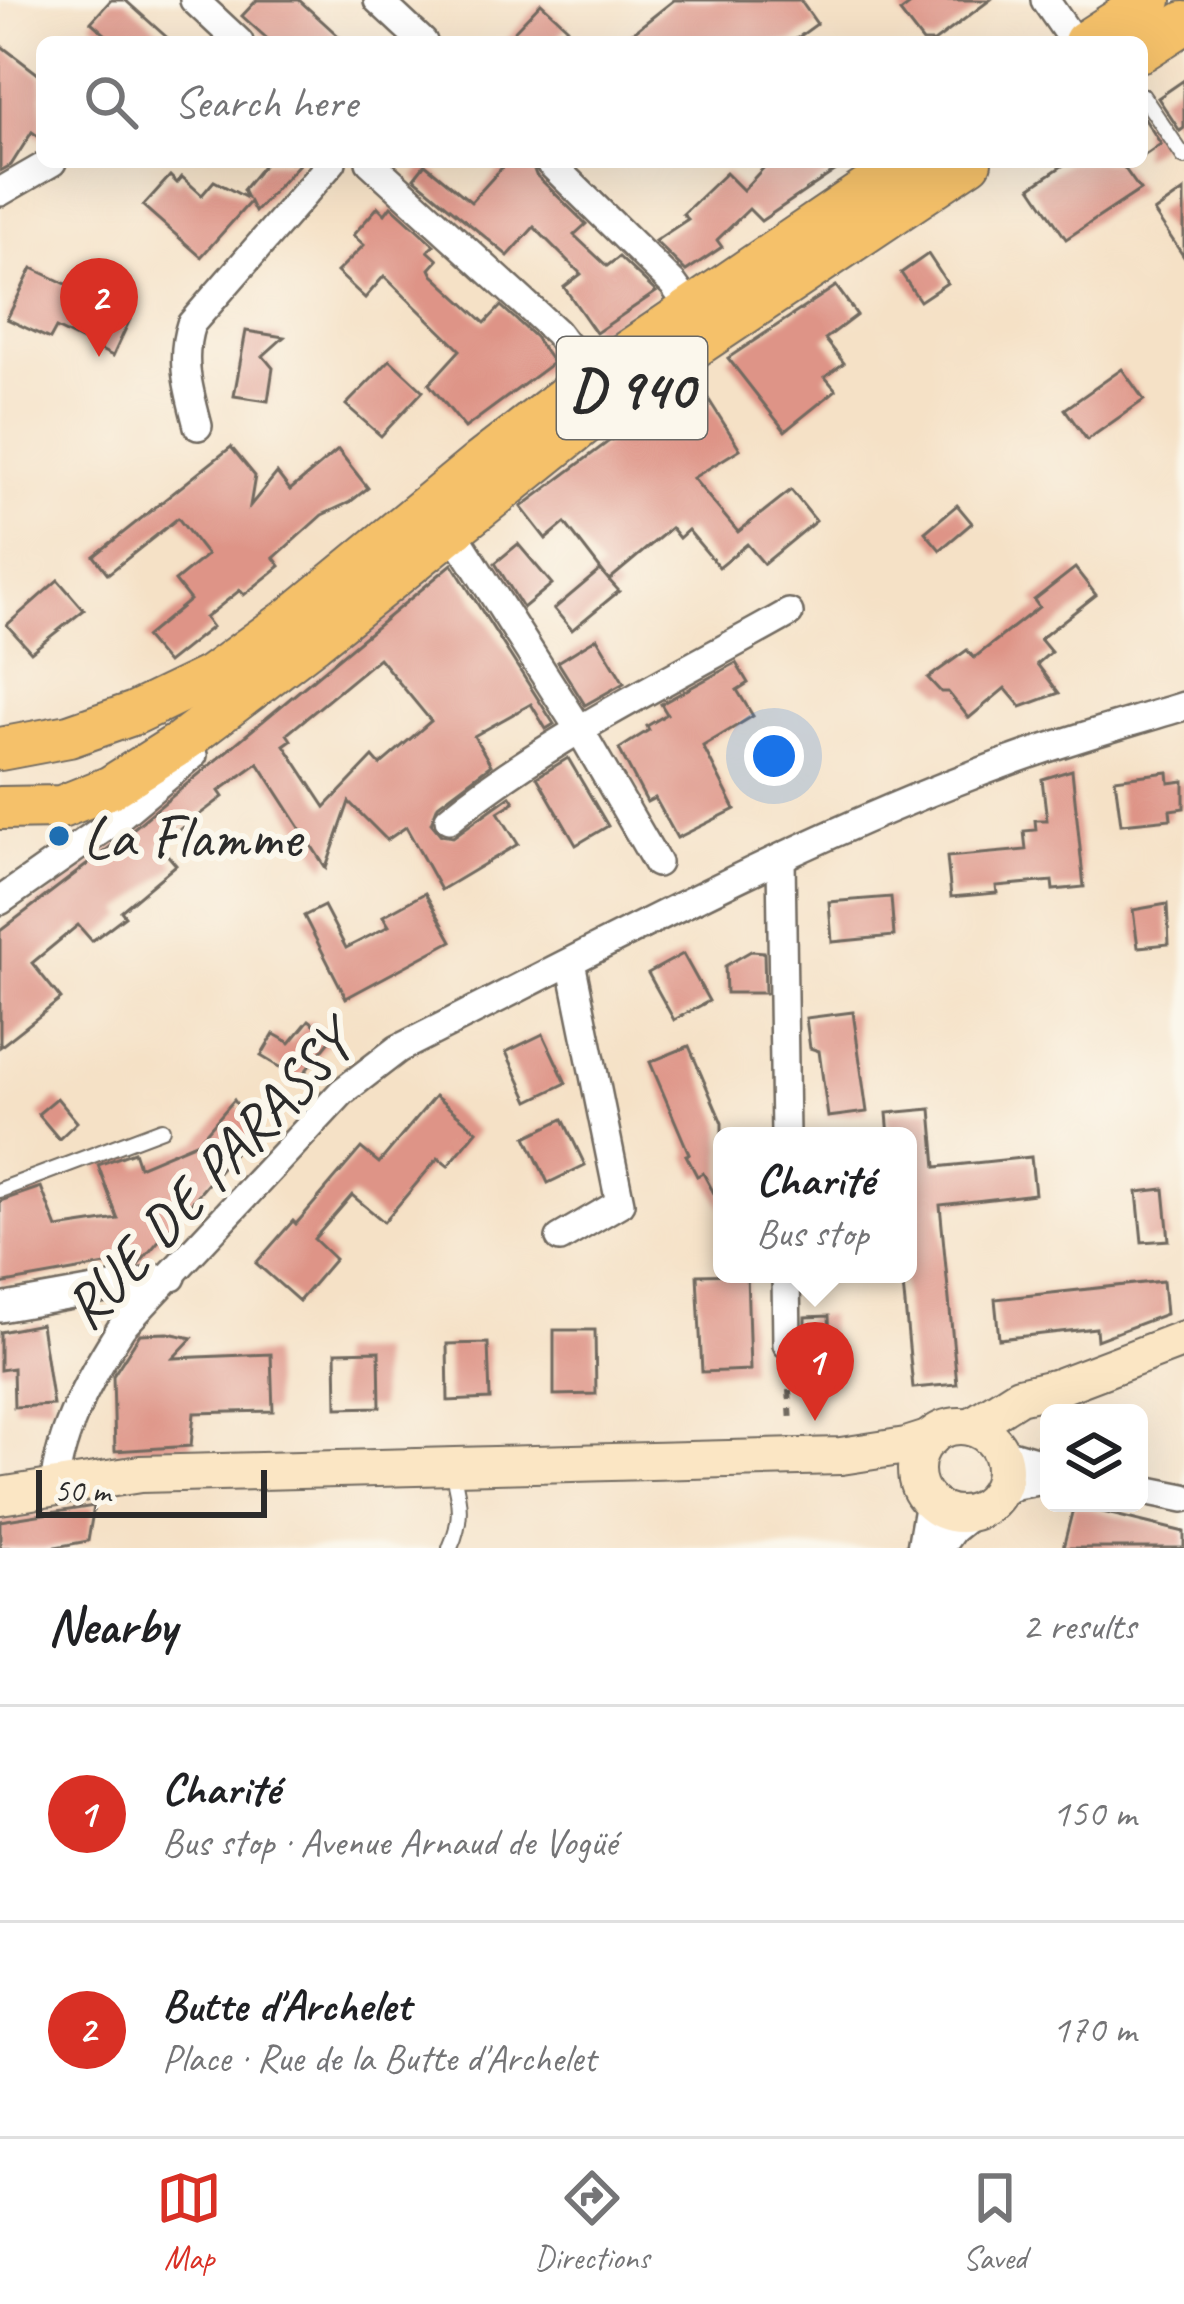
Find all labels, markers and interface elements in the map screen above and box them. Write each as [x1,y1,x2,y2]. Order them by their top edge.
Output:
search box [36,36,1148,168]
icon: search [78,69,144,135]
text: Search here [174,74,357,131]
pin: 2 [60,258,138,357]
road number: D 940 [557,337,707,439]
your location [744,726,804,786]
place label: La Flamme [83,799,305,875]
marker: La Flamme [46,823,72,849]
street label: RUE DE PARASSY [47,999,376,1345]
popup [713,1127,917,1283]
text: Charité [756,1152,874,1209]
text: Bus stop [756,1209,868,1258]
pin: 1 [776,1322,854,1421]
map controls [1040,1404,1148,1512]
button: layers [1040,1404,1148,1512]
scale bar [36,1464,267,1517]
text: 50 m [54,1470,110,1512]
text: Nearby [48,1594,176,1658]
text: 2 results [1022,1602,1136,1651]
text: Charité [162,1761,279,1818]
text: 1 [78,1789,96,1838]
text: 150 m [1052,1789,1136,1838]
text: Bus stop · Avenue Arnaud de Vogüé [162,1818,617,1867]
text: Butte d'Archelet [162,1977,410,2034]
text: 2 [78,2005,96,2054]
text: 170 m [1052,2005,1136,2054]
text: Place · Rue de la Butte d'Archelet [162,2034,596,2083]
tab: Map [156,2165,222,2279]
tab: Directions [535,2165,649,2279]
tab: Saved [962,2165,1028,2279]

